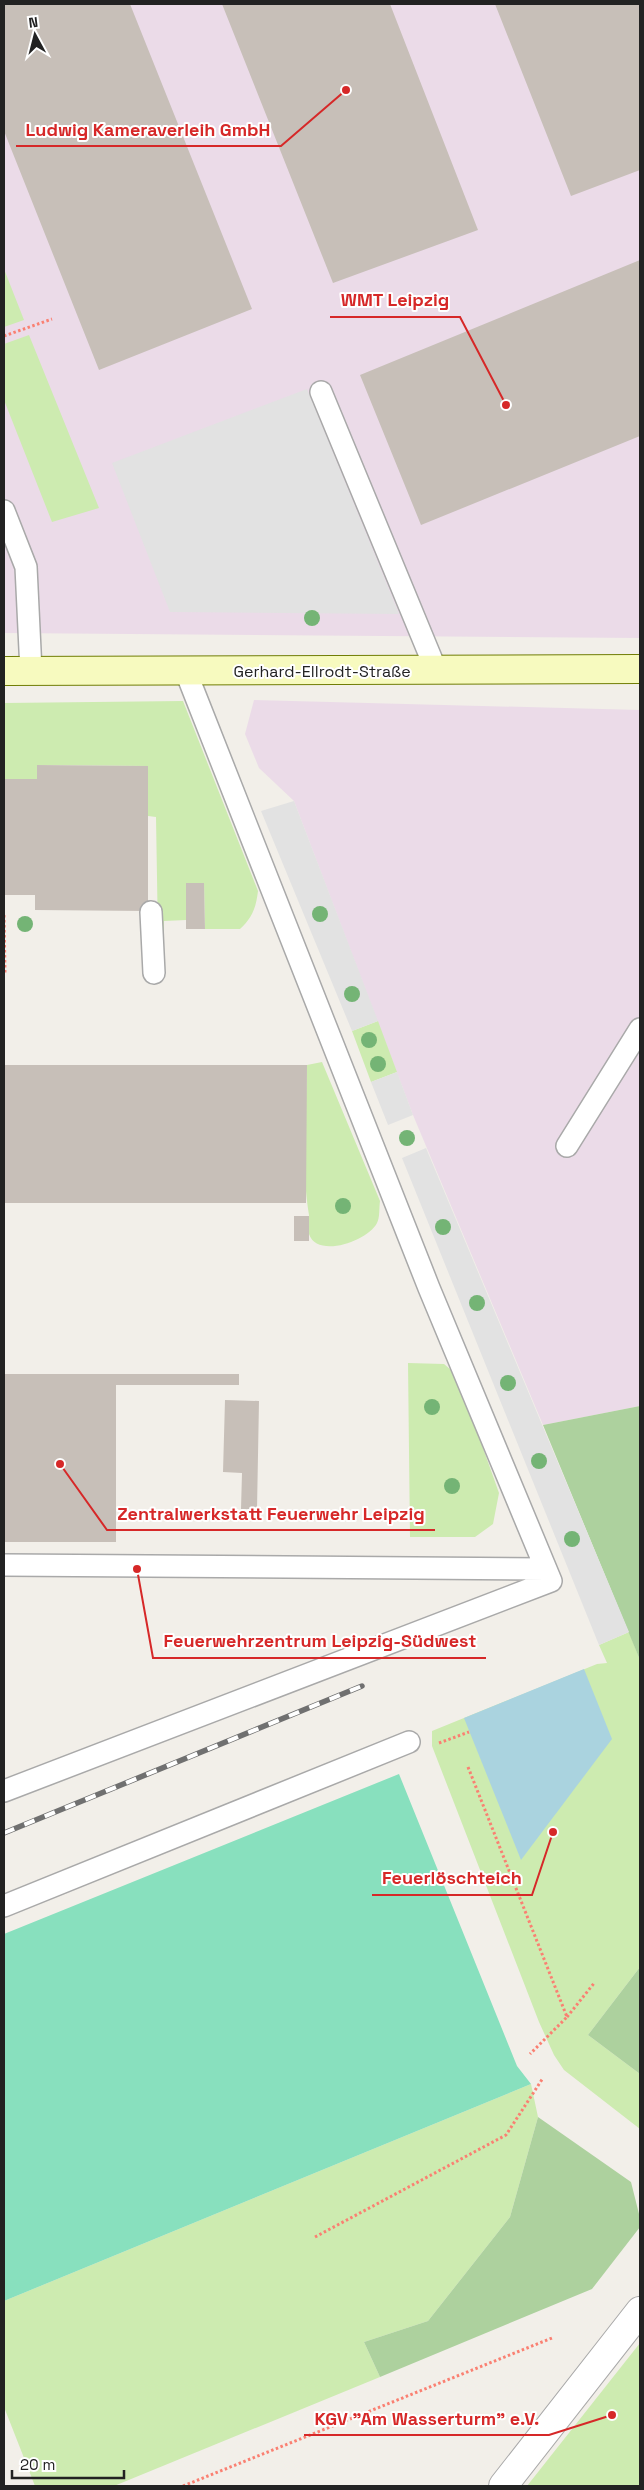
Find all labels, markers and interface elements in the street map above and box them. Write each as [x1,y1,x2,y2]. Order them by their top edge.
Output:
north arrow [10,10,60,60]
text: N [28,13,39,32]
callout: Ludwig Kameraverleih GmbH [16,113,281,146]
text: Ludwig Kameraverleih GmbH [26,118,270,141]
callout: WMT Leipzig [330,284,460,317]
text: WMT Leipzig [341,288,449,311]
street label: Gerhard-Ellrodt-Straße [233,661,411,682]
callout: Zentralwerkstatt Feuerwehr Leipzig [107,1497,435,1530]
text: Zentralwerkstatt Feuerwehr Leipzig [117,1502,425,1525]
callout: Feuerwehrzentrum Leipzig-Südwest [153,1625,486,1658]
text: Feuerwehrzentrum Leipzig-Südwest [163,1629,477,1652]
callout: Feuerlöschteich [372,1862,532,1895]
text: Feuerlöschteich [382,1866,522,1889]
callout: KGV "Am Wasserturm" e.V. [304,2402,549,2435]
text: KGV "Am Wasserturm" e.V. [315,2407,539,2430]
scale bar [12,2448,125,2480]
text: 20 m [20,2455,55,2474]

